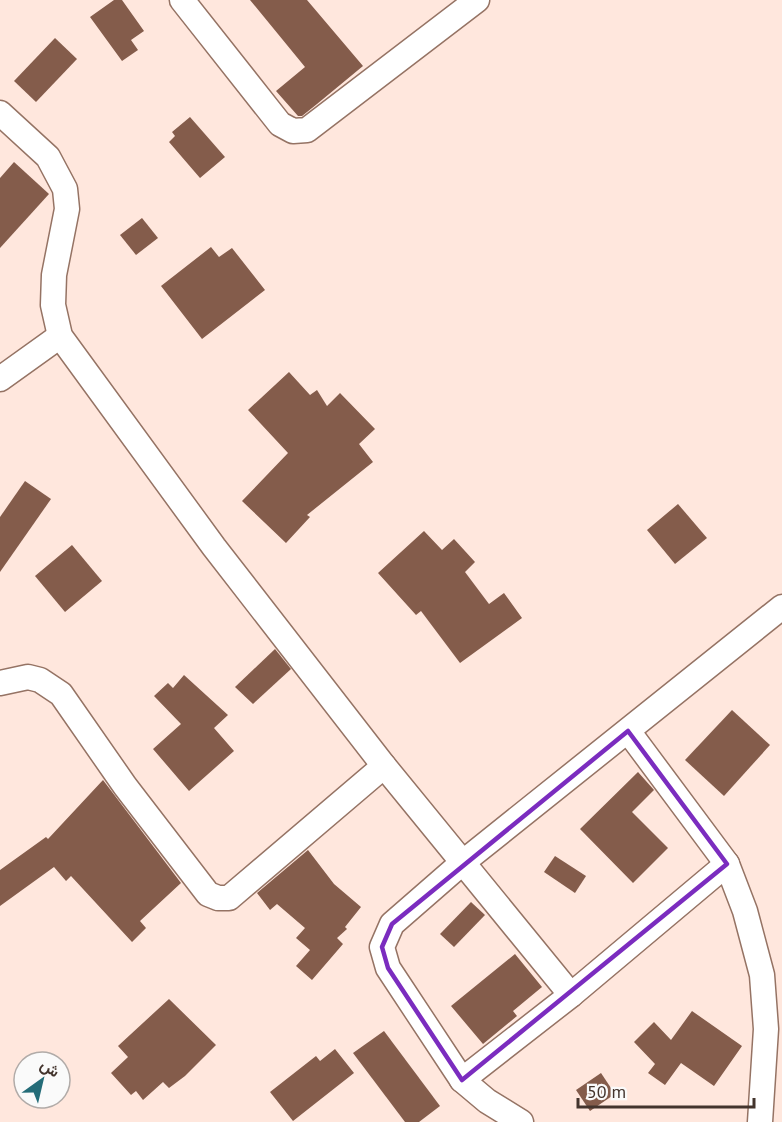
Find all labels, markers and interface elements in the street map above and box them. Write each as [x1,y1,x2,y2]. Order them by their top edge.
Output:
north arrow [12,1050,72,1110]
text: ش [37,1054,64,1081]
scale bar [578,1071,754,1109]
text: 50 m [587,1080,626,1103]

